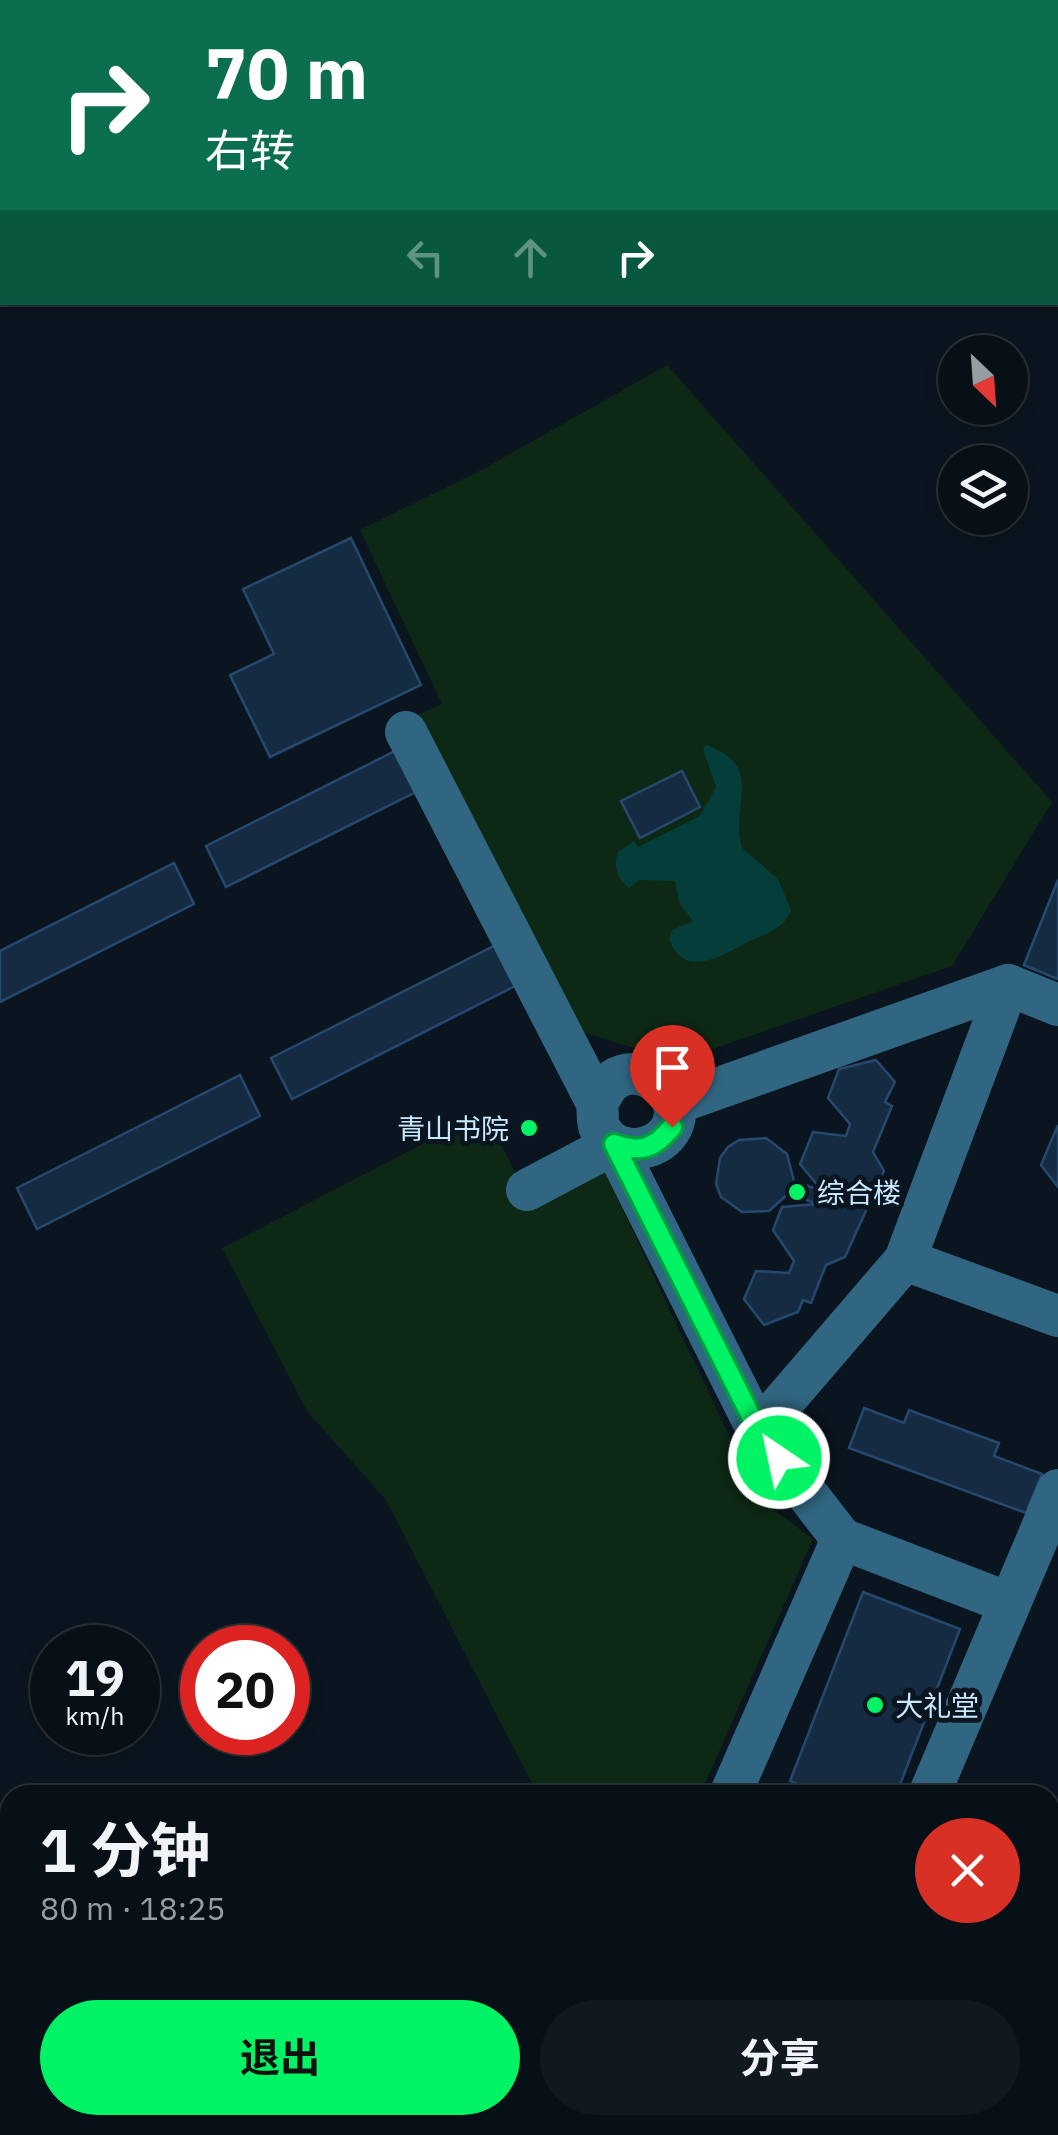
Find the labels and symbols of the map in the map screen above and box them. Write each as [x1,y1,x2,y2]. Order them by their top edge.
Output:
north arrow [938,335,1028,425]
pin [630,1025,715,1128]
place label: 青山书院 [397,1110,509,1147]
marker: 青山书院 [518,1117,540,1139]
place label: 综合楼 [817,1174,901,1211]
marker: 综合楼 [786,1181,808,1203]
position arrow [727,1406,831,1510]
speed limit sign: 20 [180,1625,310,1755]
place label: 大礼堂 [895,1687,979,1724]
marker: 大礼堂 [864,1694,886,1716]

